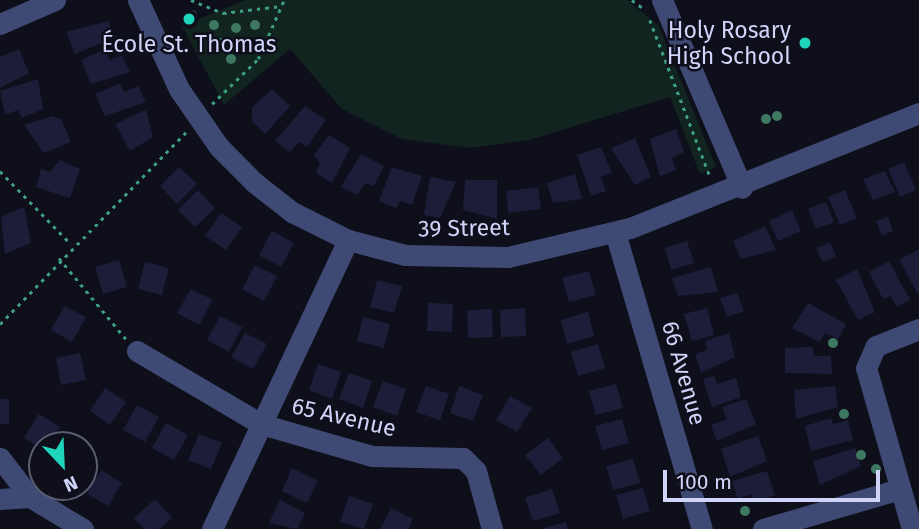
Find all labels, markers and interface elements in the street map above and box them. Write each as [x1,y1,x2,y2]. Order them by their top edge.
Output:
marker: École St. Thomas [181,11,197,27]
place label: Holy Rosary High School [667,16,791,70]
place label: École St. Thomas [101,30,277,58]
marker: Holy Rosary High School [797,35,813,51]
street label: 39 Street [418,213,510,243]
street label: 66 Avenue [656,318,712,428]
street label: 65 Avenue [289,392,399,442]
north arrow [28,431,98,501]
scale bar [667,456,884,500]
text: 100 m [676,469,732,495]
text: N [60,471,81,497]

